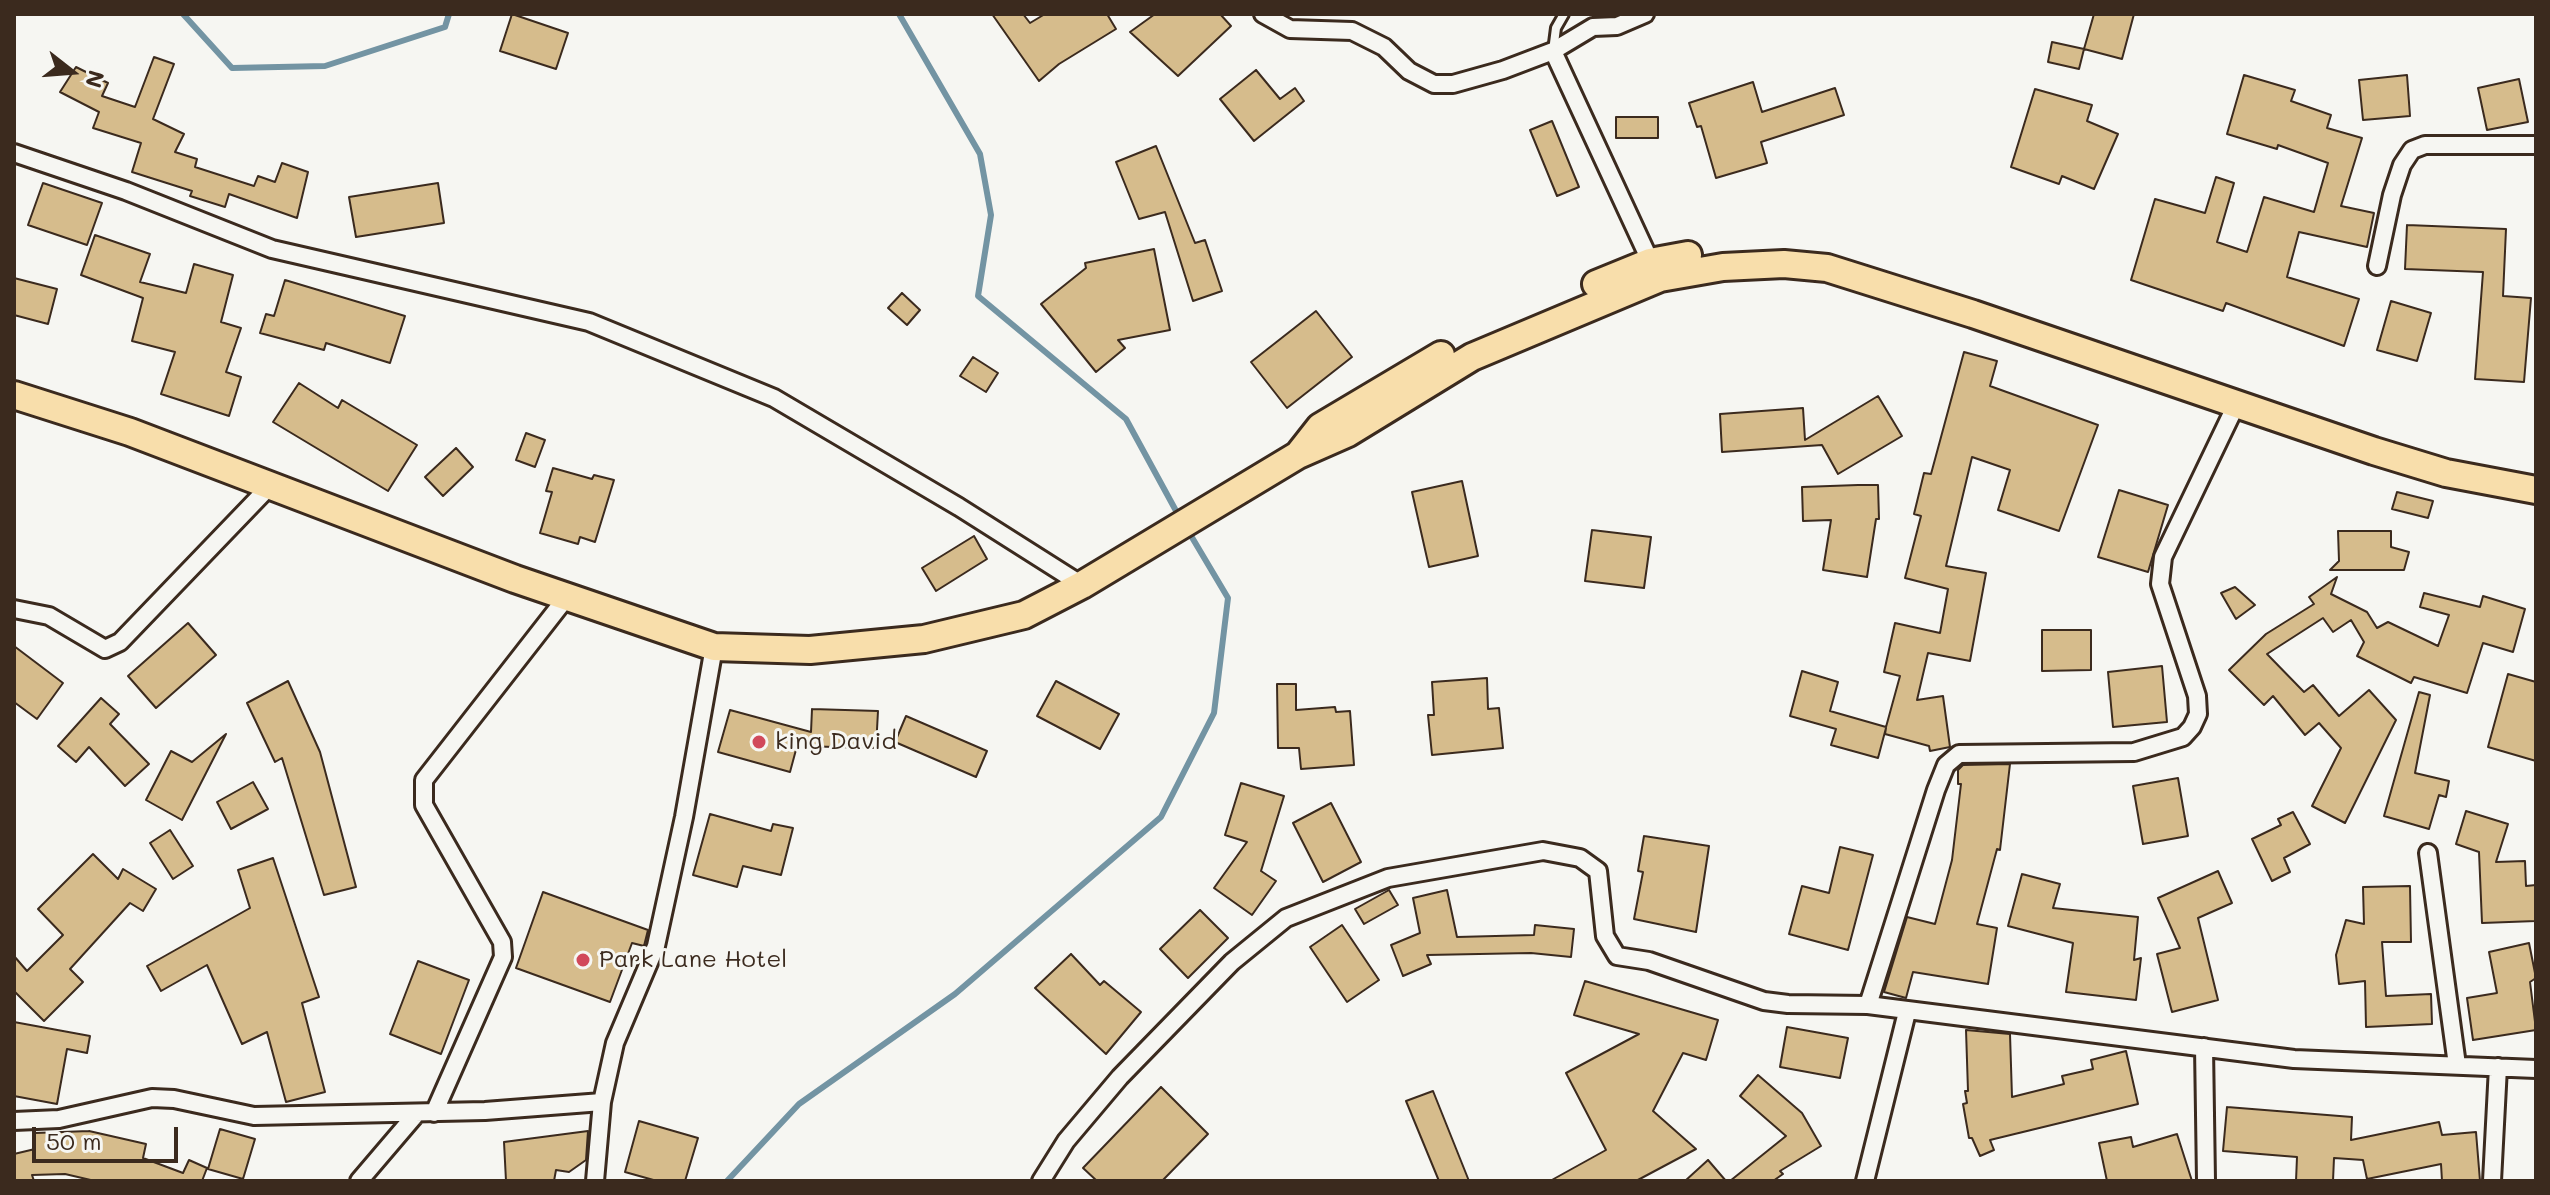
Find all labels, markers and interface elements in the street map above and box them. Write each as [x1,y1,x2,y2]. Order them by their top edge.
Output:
north arrow [32,32,112,112]
text: N [79,67,112,91]
place label: king David [775,728,897,756]
marker: king David [750,733,768,751]
place label: Park Lane Hotel [599,946,787,974]
marker: Park Lane Hotel [574,951,592,969]
scale bar [36,1111,182,1161]
text: 50 m [46,1125,102,1156]

